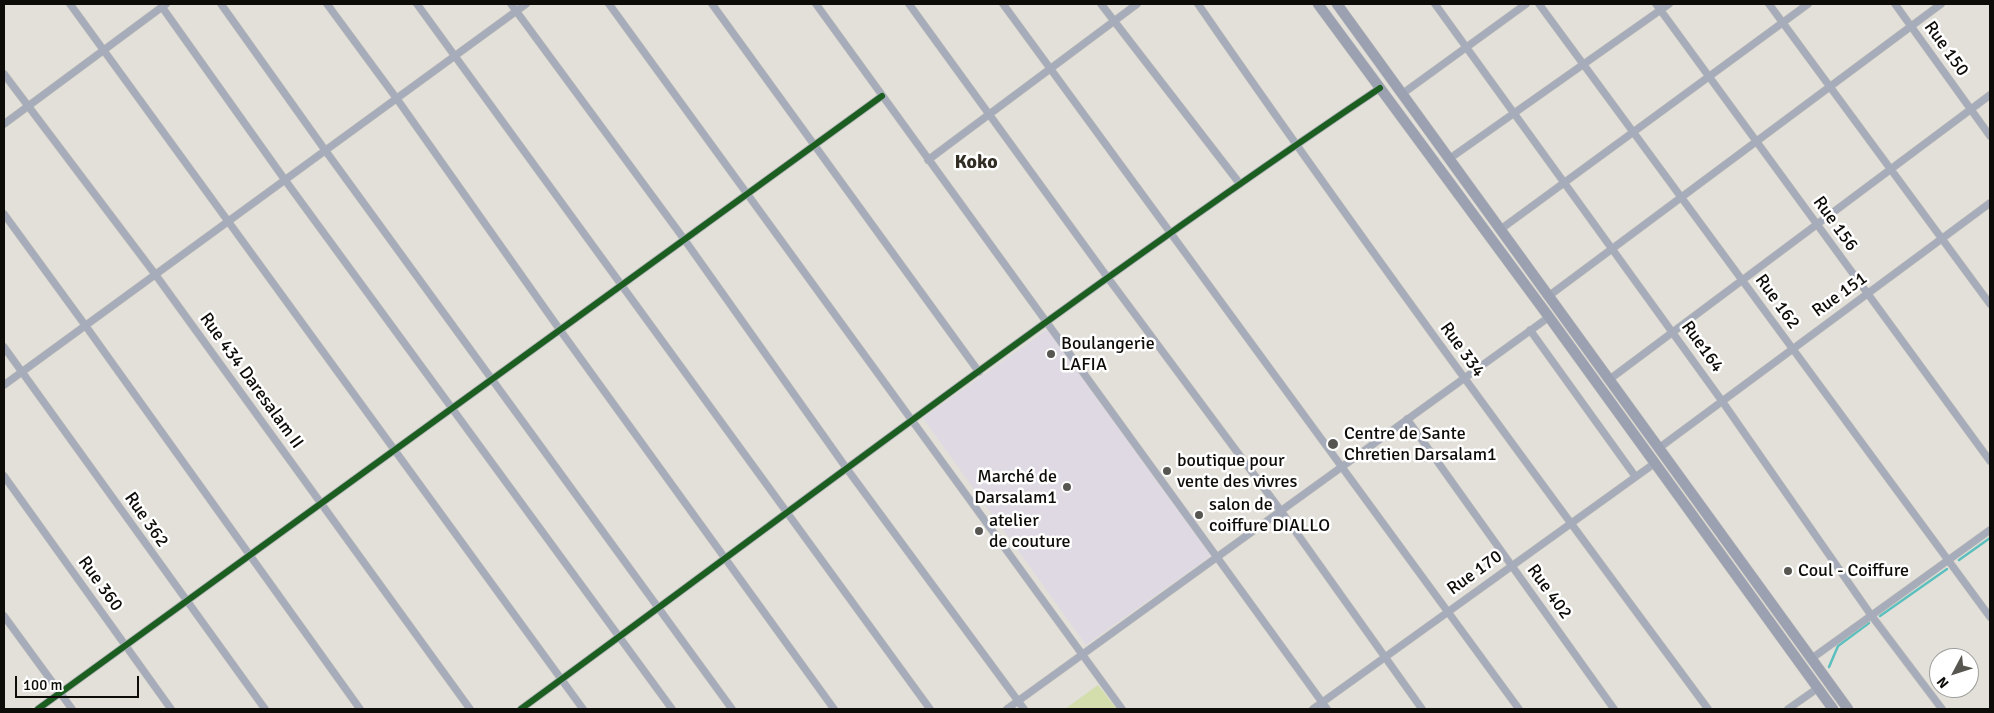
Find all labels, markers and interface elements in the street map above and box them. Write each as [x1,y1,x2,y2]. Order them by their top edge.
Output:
street label: Rue 150 [1919,17,1973,81]
district label: Koko [954,151,998,175]
street label: Rue 156 [1808,192,1862,256]
street label: Rue 151 [1808,268,1872,322]
street label: Rue 162 [1750,270,1804,334]
street label: Rue 434 Daresalam II [194,309,308,453]
street label: Rue164 [1676,317,1728,377]
street label: Rue 334 [1435,318,1489,382]
place label: Boulangerie LAFIA [1061,333,1155,376]
marker: Boulangerie LAFIA [1045,348,1057,360]
place label: Centre de Sante Chretien Darsalam1 [1344,423,1497,466]
marker: Centre de Sante Chretien Darsalam1 [1326,437,1340,451]
place label: boutique pour vente des vivres [1177,450,1297,492]
marker: boutique pour vente des vivres [1161,465,1173,477]
place label: Marché de Darsalam1 [974,466,1057,508]
marker: Marché de Darsalam1 [1061,481,1073,493]
street label: Rue 362 [119,488,173,552]
place label: salon de coiffure DIALLO [1209,494,1330,536]
marker: salon de coiffure DIALLO [1193,509,1205,521]
place label: atelier de couture [989,510,1071,552]
marker: atelier de couture [973,525,985,537]
street label: Rue 170 [1443,546,1507,600]
street label: Rue 360 [73,552,127,616]
street label: Rue 402 [1522,560,1576,624]
place label: Coul - Coiffure [1798,560,1909,582]
marker: Coul - Coiffure [1782,565,1794,577]
north arrow [1929,648,1979,698]
scale bar [18,666,141,698]
text: N [1933,673,1953,692]
text: 100 m [23,676,63,694]

